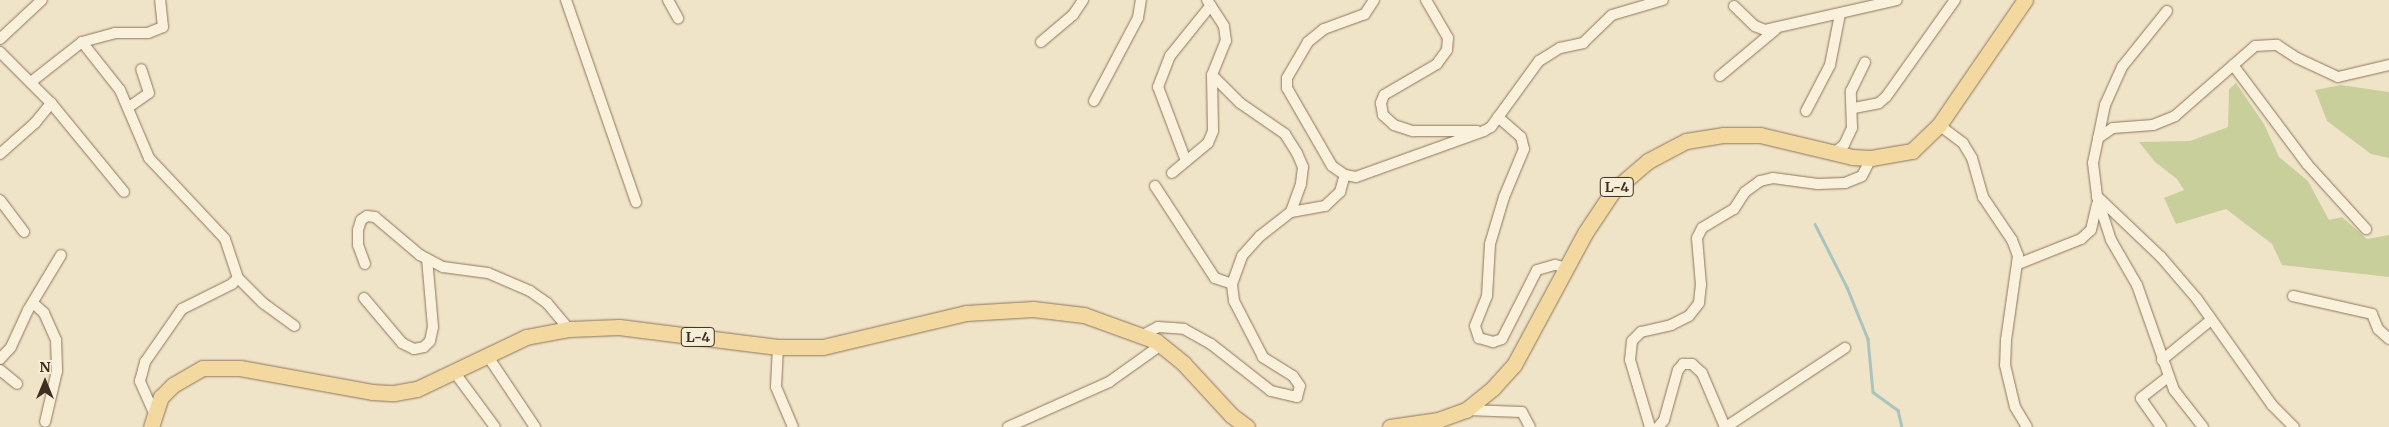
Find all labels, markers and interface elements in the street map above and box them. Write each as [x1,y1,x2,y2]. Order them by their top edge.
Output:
road number: L-4 [1600,176,1634,198]
road number: L-4 [680,326,716,348]
north arrow [20,357,70,407]
text: N [39,358,51,376]

